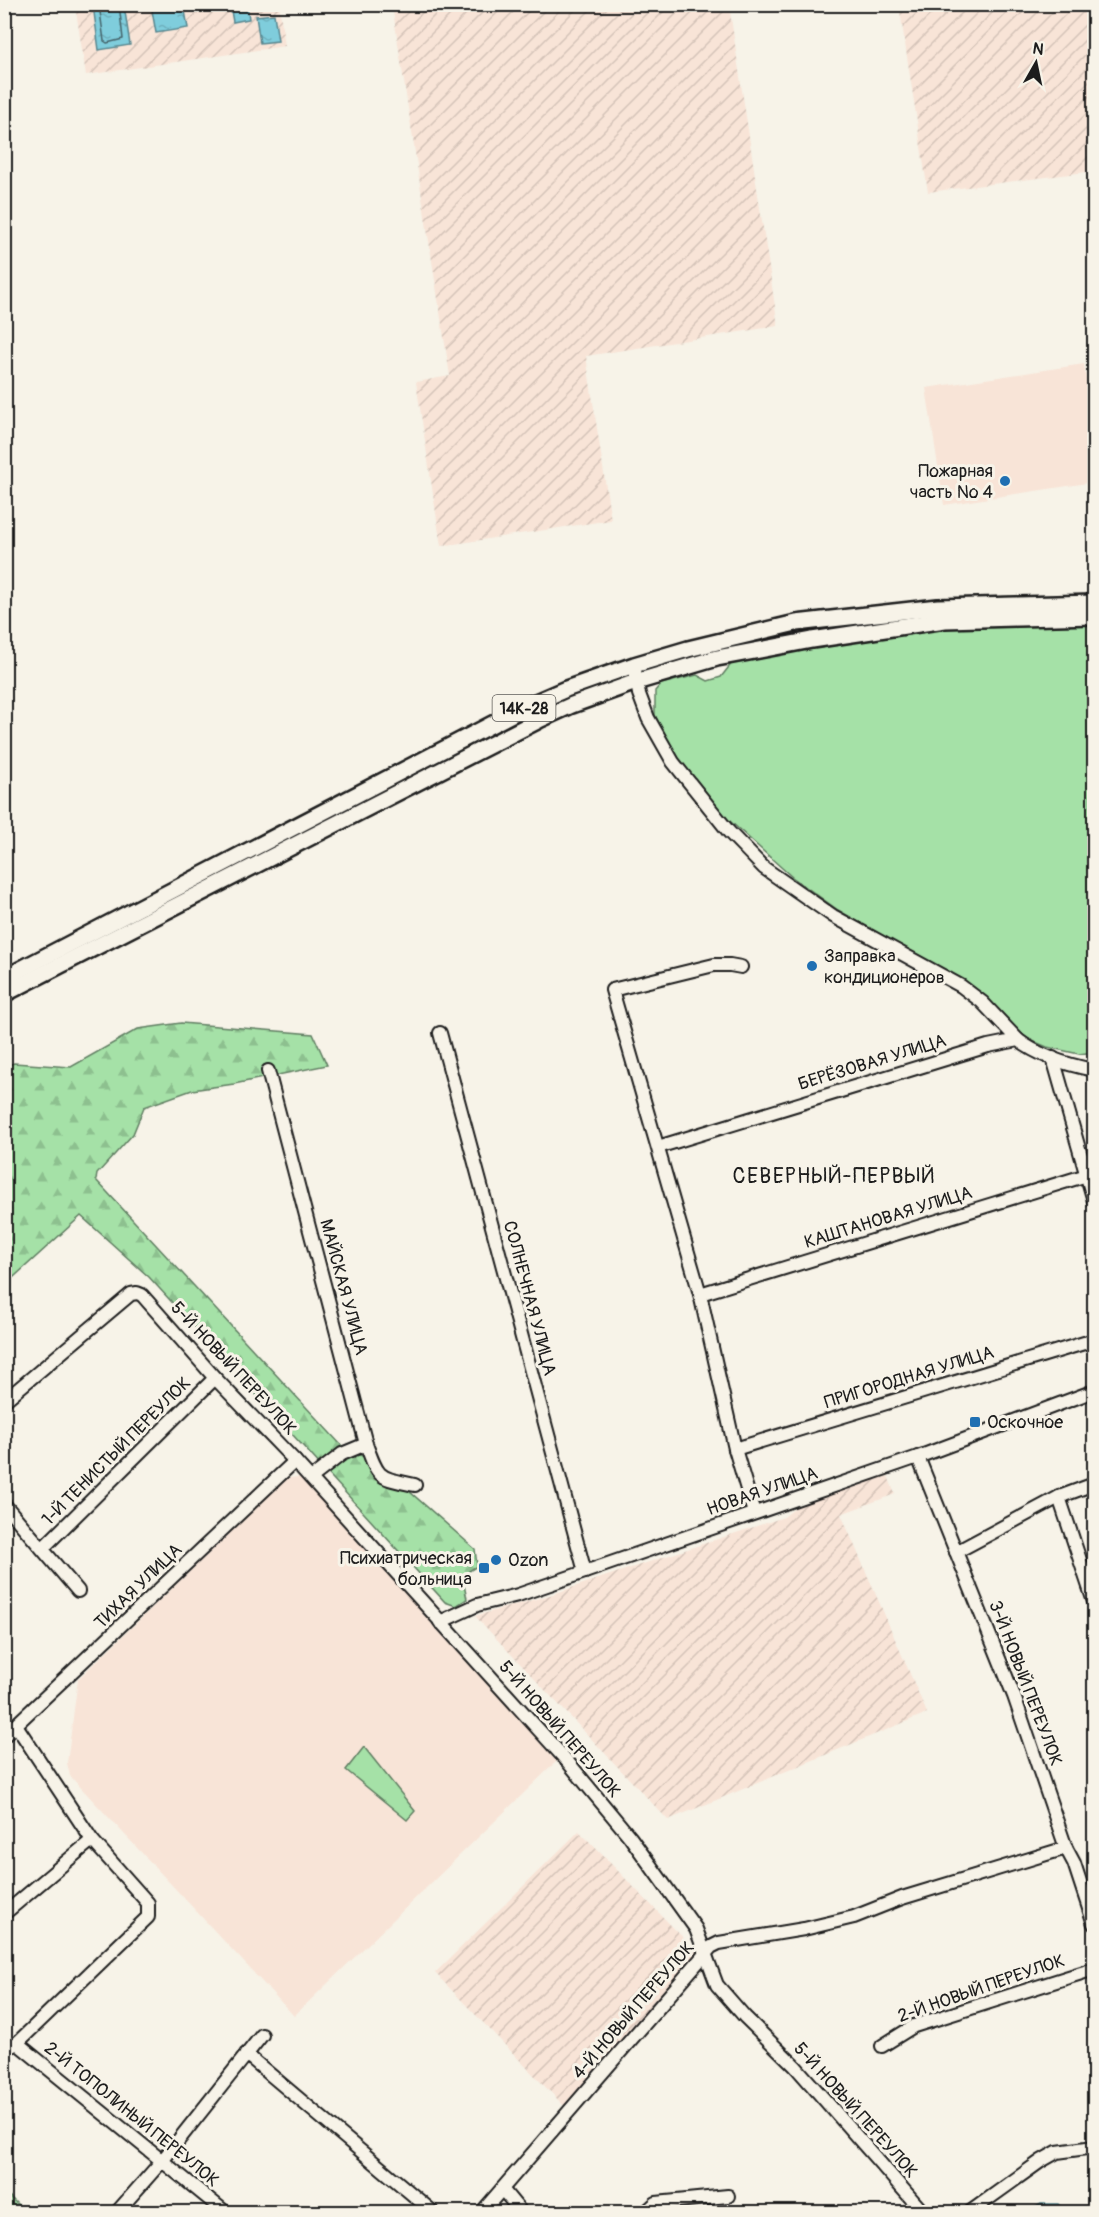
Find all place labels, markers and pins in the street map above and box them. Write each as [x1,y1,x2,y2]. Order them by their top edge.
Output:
place label: Пожарная часть № 4 [909,460,994,504]
marker: Пожарная часть № 4 [998,474,1012,488]
place label: Заправка кондиционеров [824,945,945,989]
marker: Заправка кондиционеров [805,959,819,973]
place label: Оскочное [987,1411,1063,1434]
marker: Оскочное [968,1415,982,1429]
place label: Психиатрическая больница [340,1547,472,1591]
place label: Ozon [508,1549,548,1572]
marker: Ozon [489,1553,503,1567]
marker: Психиатрическая больница [477,1561,491,1575]

